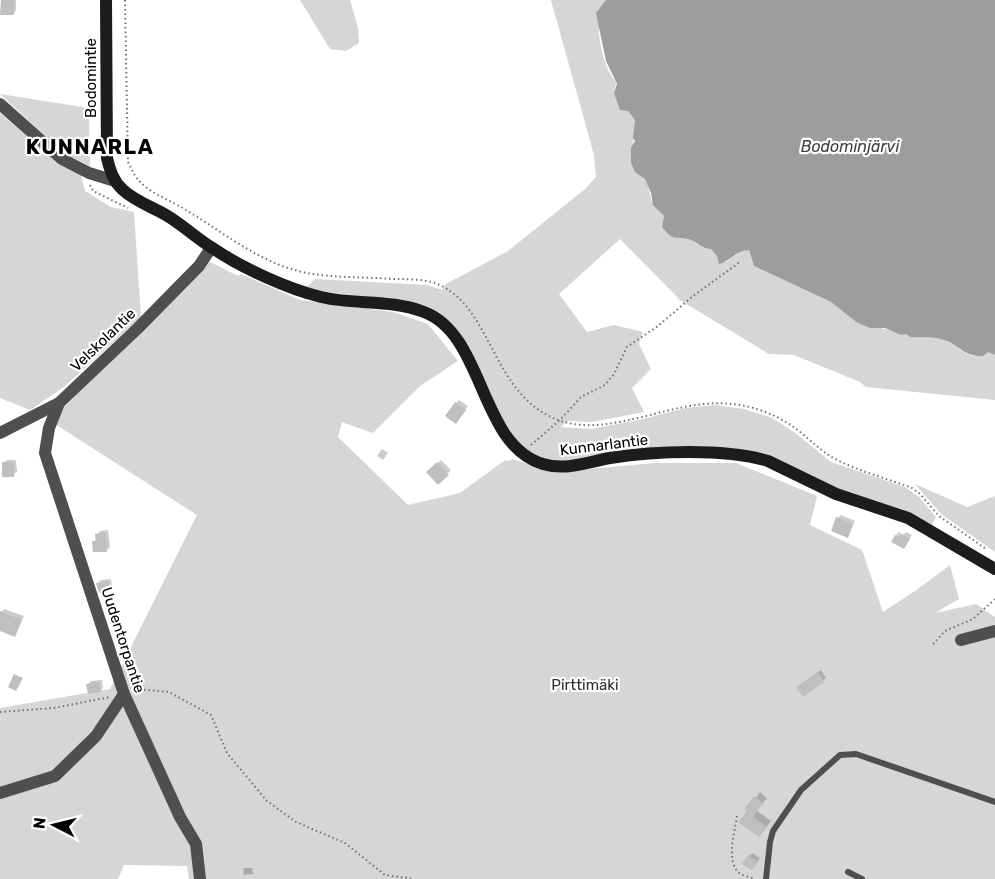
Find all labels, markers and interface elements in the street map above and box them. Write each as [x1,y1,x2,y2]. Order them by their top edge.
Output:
street label: Bodomintie [82,38,100,118]
district label: KUNNARLA [26,134,154,159]
water label: Bodominjärvi [801,137,900,156]
street label: Velskolantie [67,305,139,375]
street label: Kunnarlantie [559,431,649,459]
street label: Uudentorpantie [97,585,149,695]
park label: Pirttimäki [551,676,619,694]
north arrow [24,795,84,855]
text: N [29,816,50,830]

